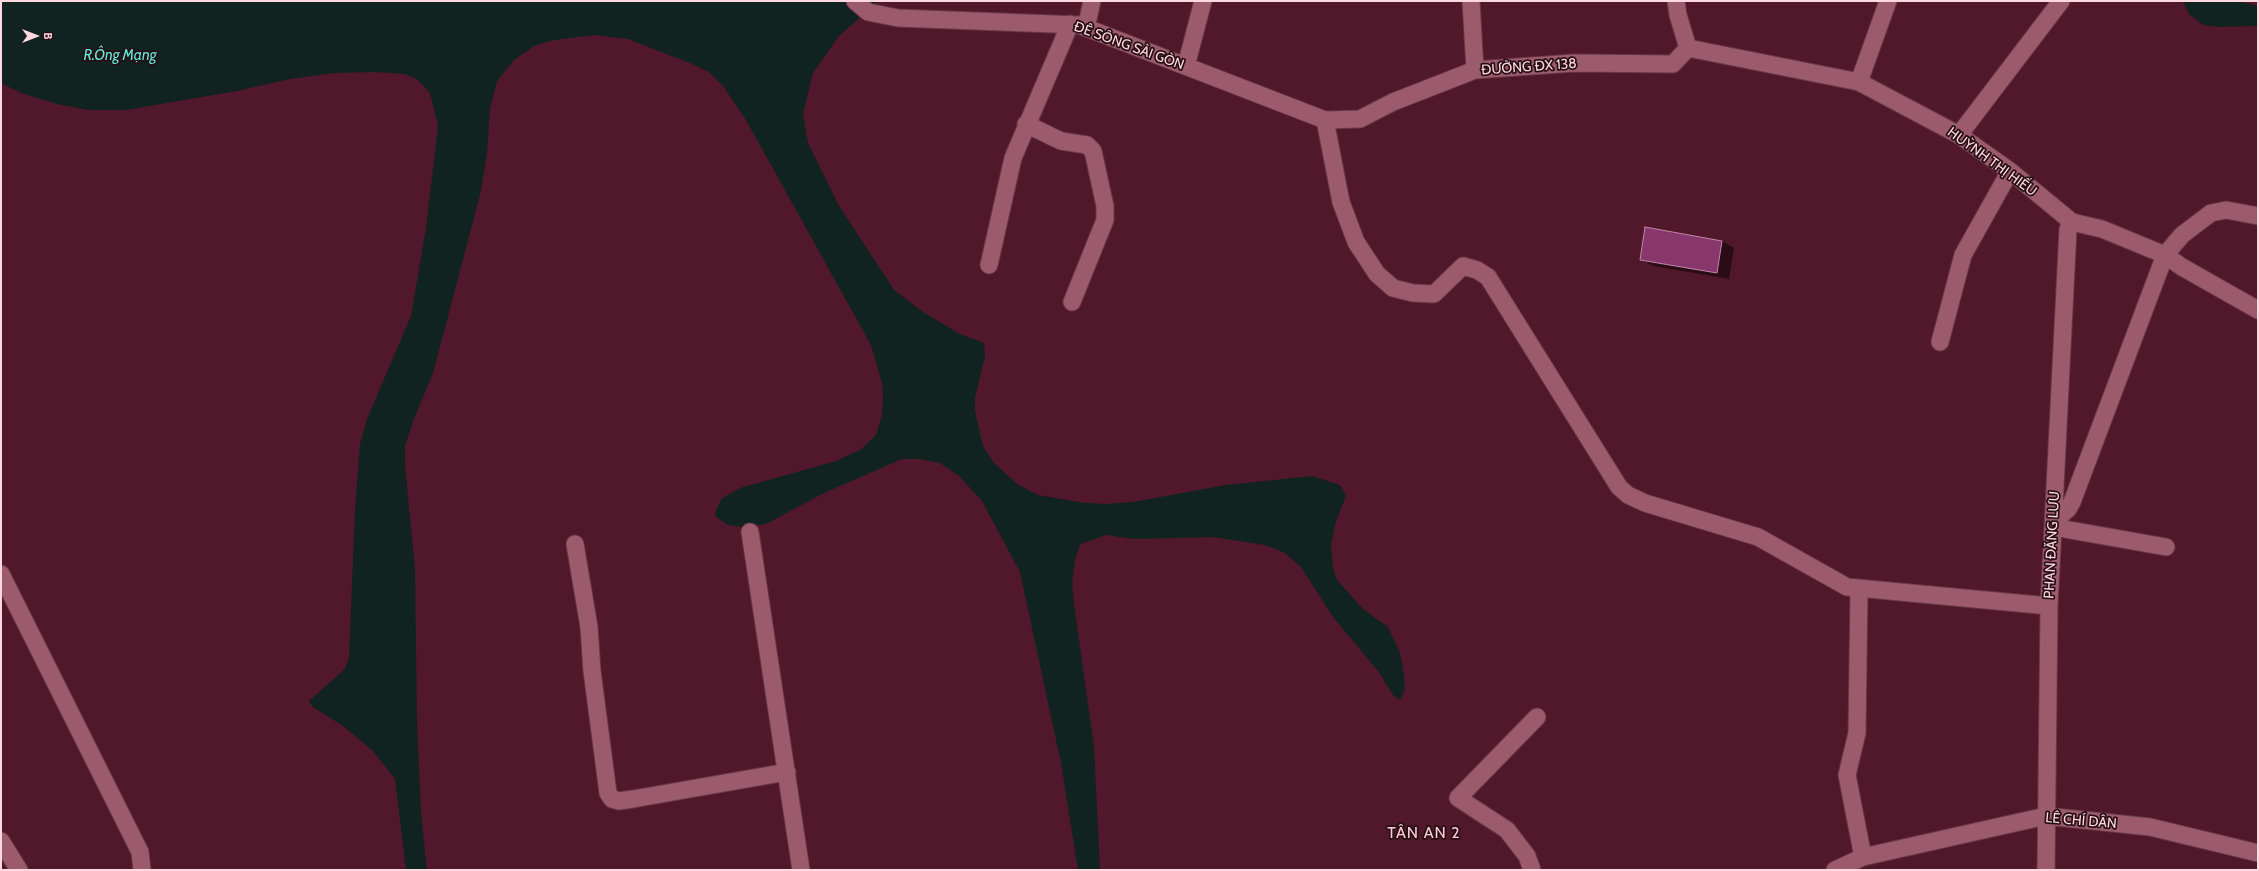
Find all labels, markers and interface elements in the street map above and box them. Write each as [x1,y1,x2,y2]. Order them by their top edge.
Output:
north arrow [16,16,56,56]
street label: ĐÊ SÔNG SÀI GÒN [1072,18,1186,74]
text: B [41,33,55,39]
water label: R.Ông Mạng [83,47,157,65]
street label: ĐƯỜNG ĐX 138 [1481,55,1577,79]
street label: HUỲNH THỊ HIẾU [1944,124,2040,200]
street label: PHAN ĐĂNG LƯU [2041,491,2063,599]
street label: LÊ CHÍ DÂN [2045,810,2117,832]
district label: TÂN AN 2 [1387,823,1461,843]

